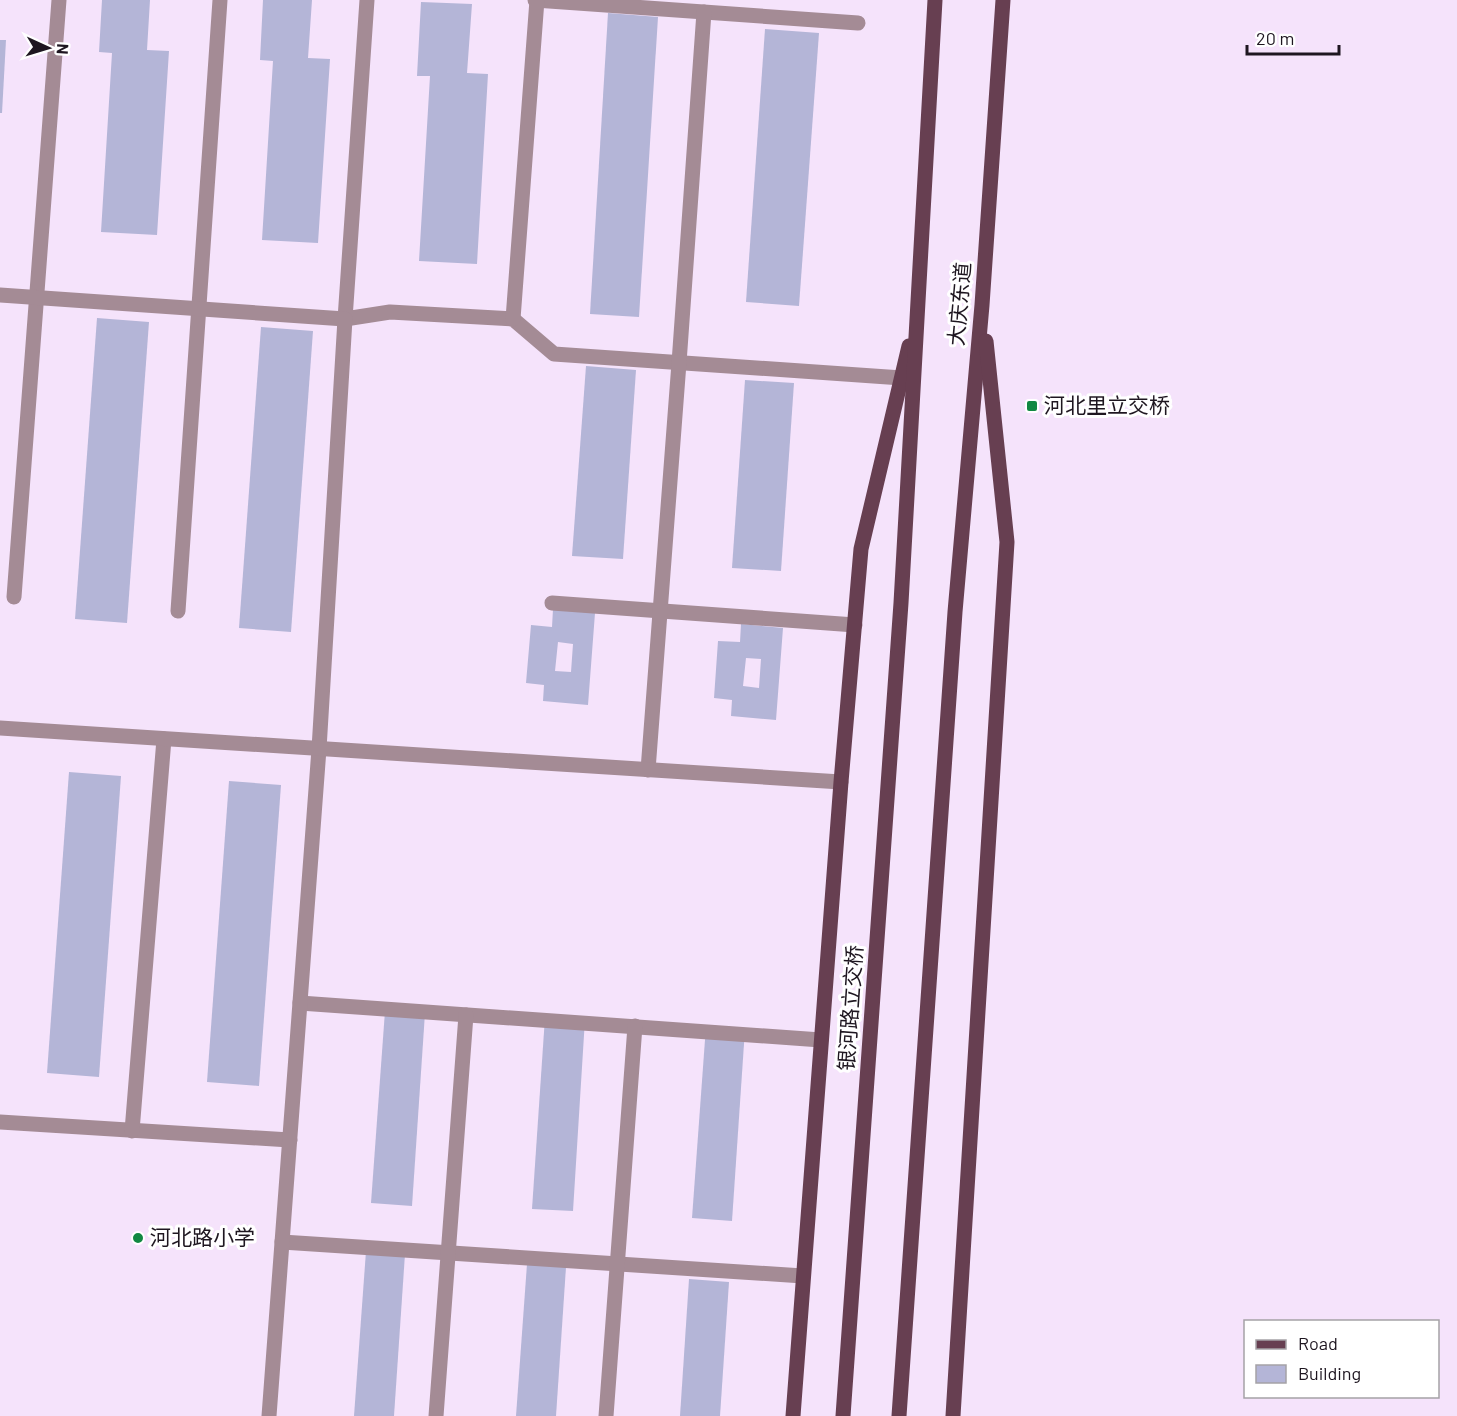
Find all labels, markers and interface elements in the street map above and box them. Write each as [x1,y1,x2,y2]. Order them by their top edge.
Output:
north arrow [18,18,78,78]
scale bar [1247,18,1338,56]
text: 20 m [1256,27,1294,49]
text: N [54,43,73,55]
street label: 大庆东道 [942,261,975,347]
place label: 河北里立交桥 [1044,392,1170,417]
marker: 河北里立交桥 [1025,399,1039,413]
street label: 银河路立交桥 [833,944,866,1072]
place label: 河北路小学 [150,1224,255,1249]
marker: 河北路小学 [131,1231,145,1245]
legend [1244,1320,1439,1398]
text: Road [1298,1332,1338,1354]
text: Building [1298,1362,1361,1384]

